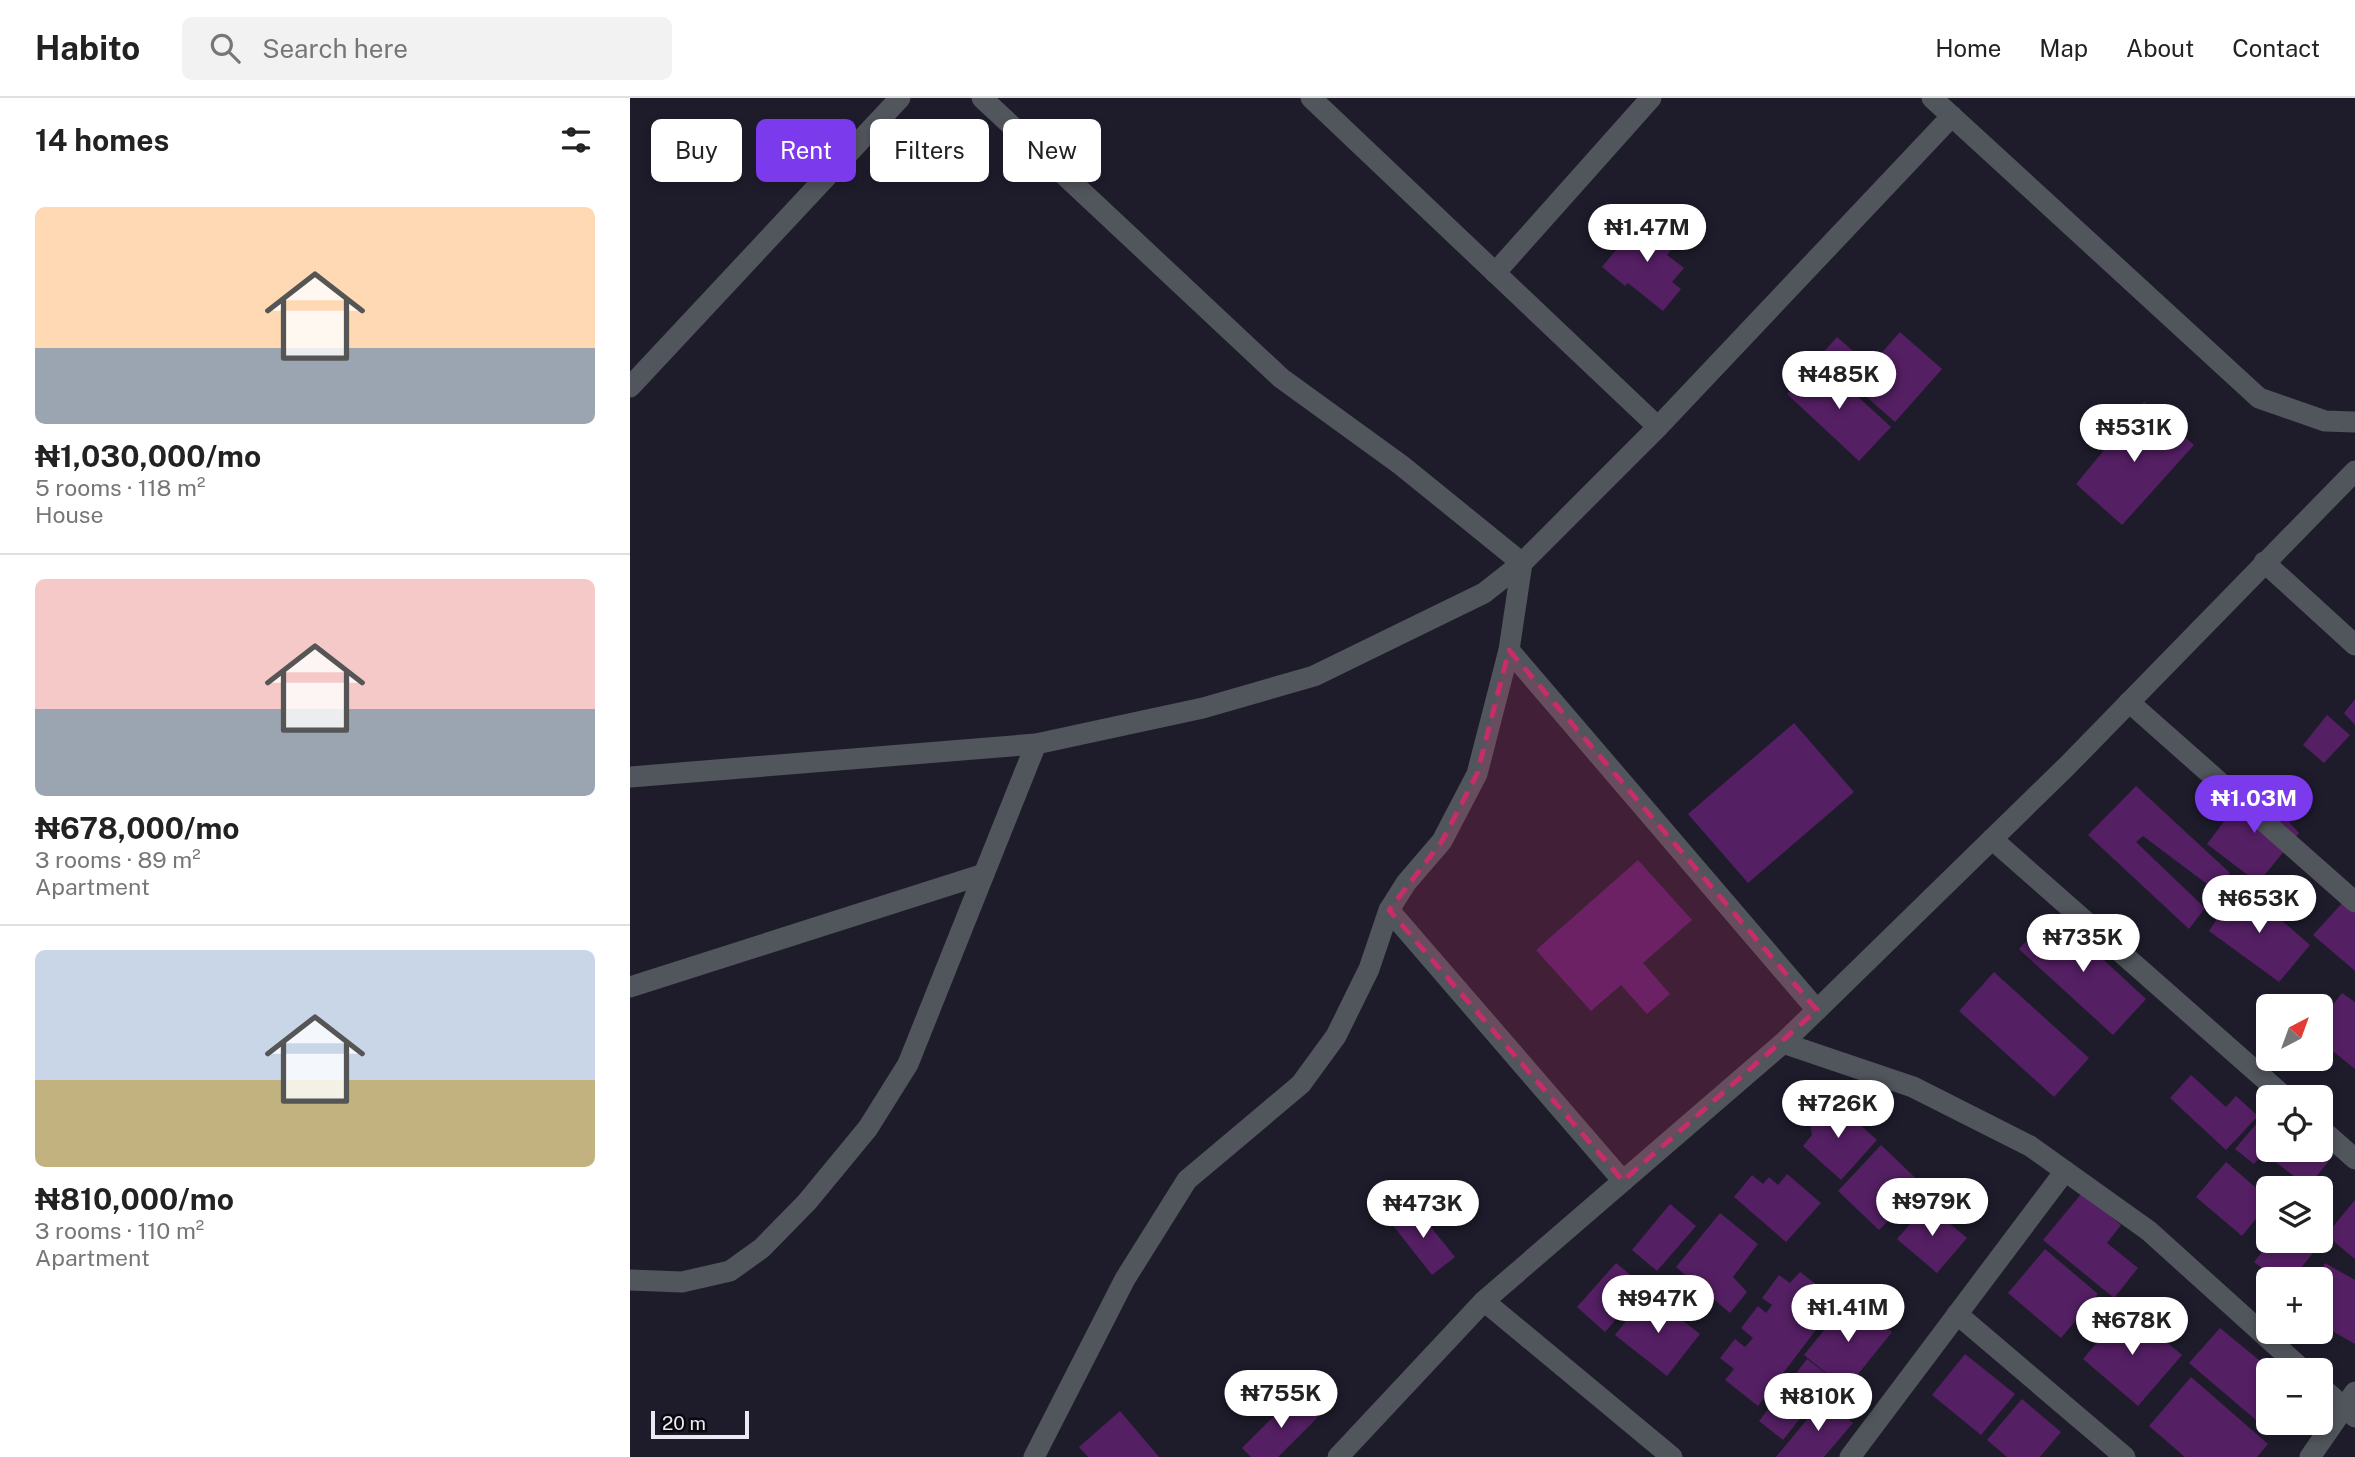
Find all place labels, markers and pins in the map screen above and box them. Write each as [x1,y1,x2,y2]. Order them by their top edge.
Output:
pin: ₦1.47M [1590,204,1704,264]
pin: ₦485K [1790,352,1888,411]
pin: ₦531K [2085,404,2183,464]
pin: ₦1.03M [2197,776,2311,835]
pin: ₦653K [2210,876,2308,935]
pin: ₦735K [2034,914,2132,974]
pin: ₦726K [1789,1080,1887,1140]
pin: ₦979K [1883,1178,1981,1238]
pin: ₦473K [1374,1180,1472,1240]
pin: ₦947K [1609,1276,1707,1335]
pin: ₦1.41M [1791,1284,1905,1344]
pin: ₦678K [2083,1298,2181,1357]
pin: ₦755K [1232,1370,1330,1430]
pin: ₦810K [1769,1374,1867,1433]

